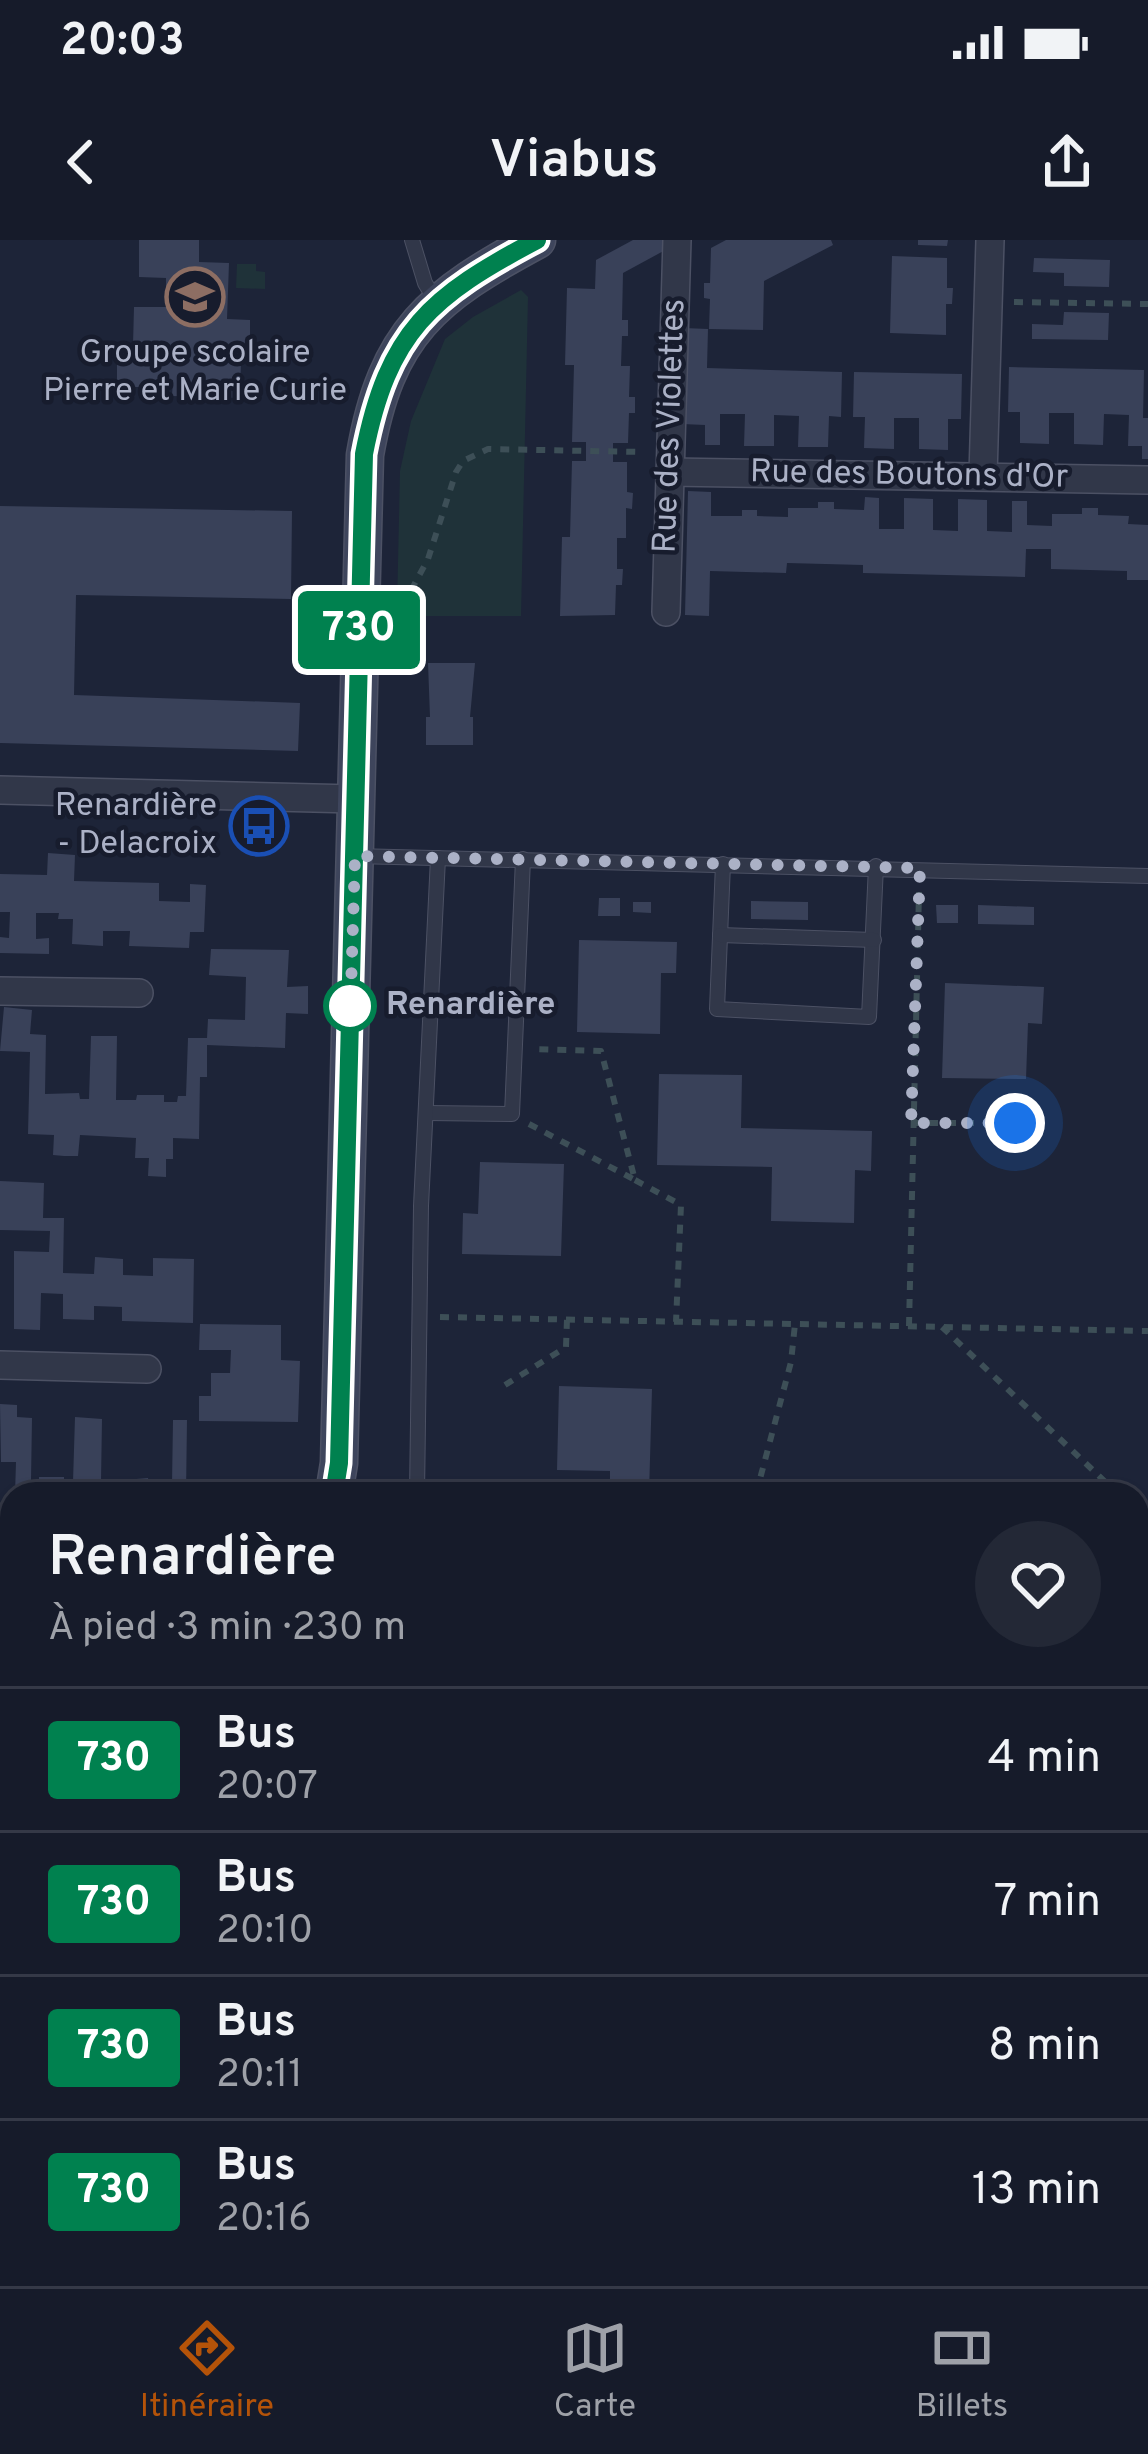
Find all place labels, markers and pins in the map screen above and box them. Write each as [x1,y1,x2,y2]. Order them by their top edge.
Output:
school or university icon: Groupe scolaire Pierre et Marie Curie [164,266,226,328]
place label: Groupe scolaire Pierre et Marie Curie [43,333,347,413]
place label: Renardière - Delacroix [55,786,217,866]
bus stop icon: Renardière - Delacroix [228,795,290,857]
marker: Renardière [325,981,375,1031]
place label: Renardière [386,985,555,1027]

